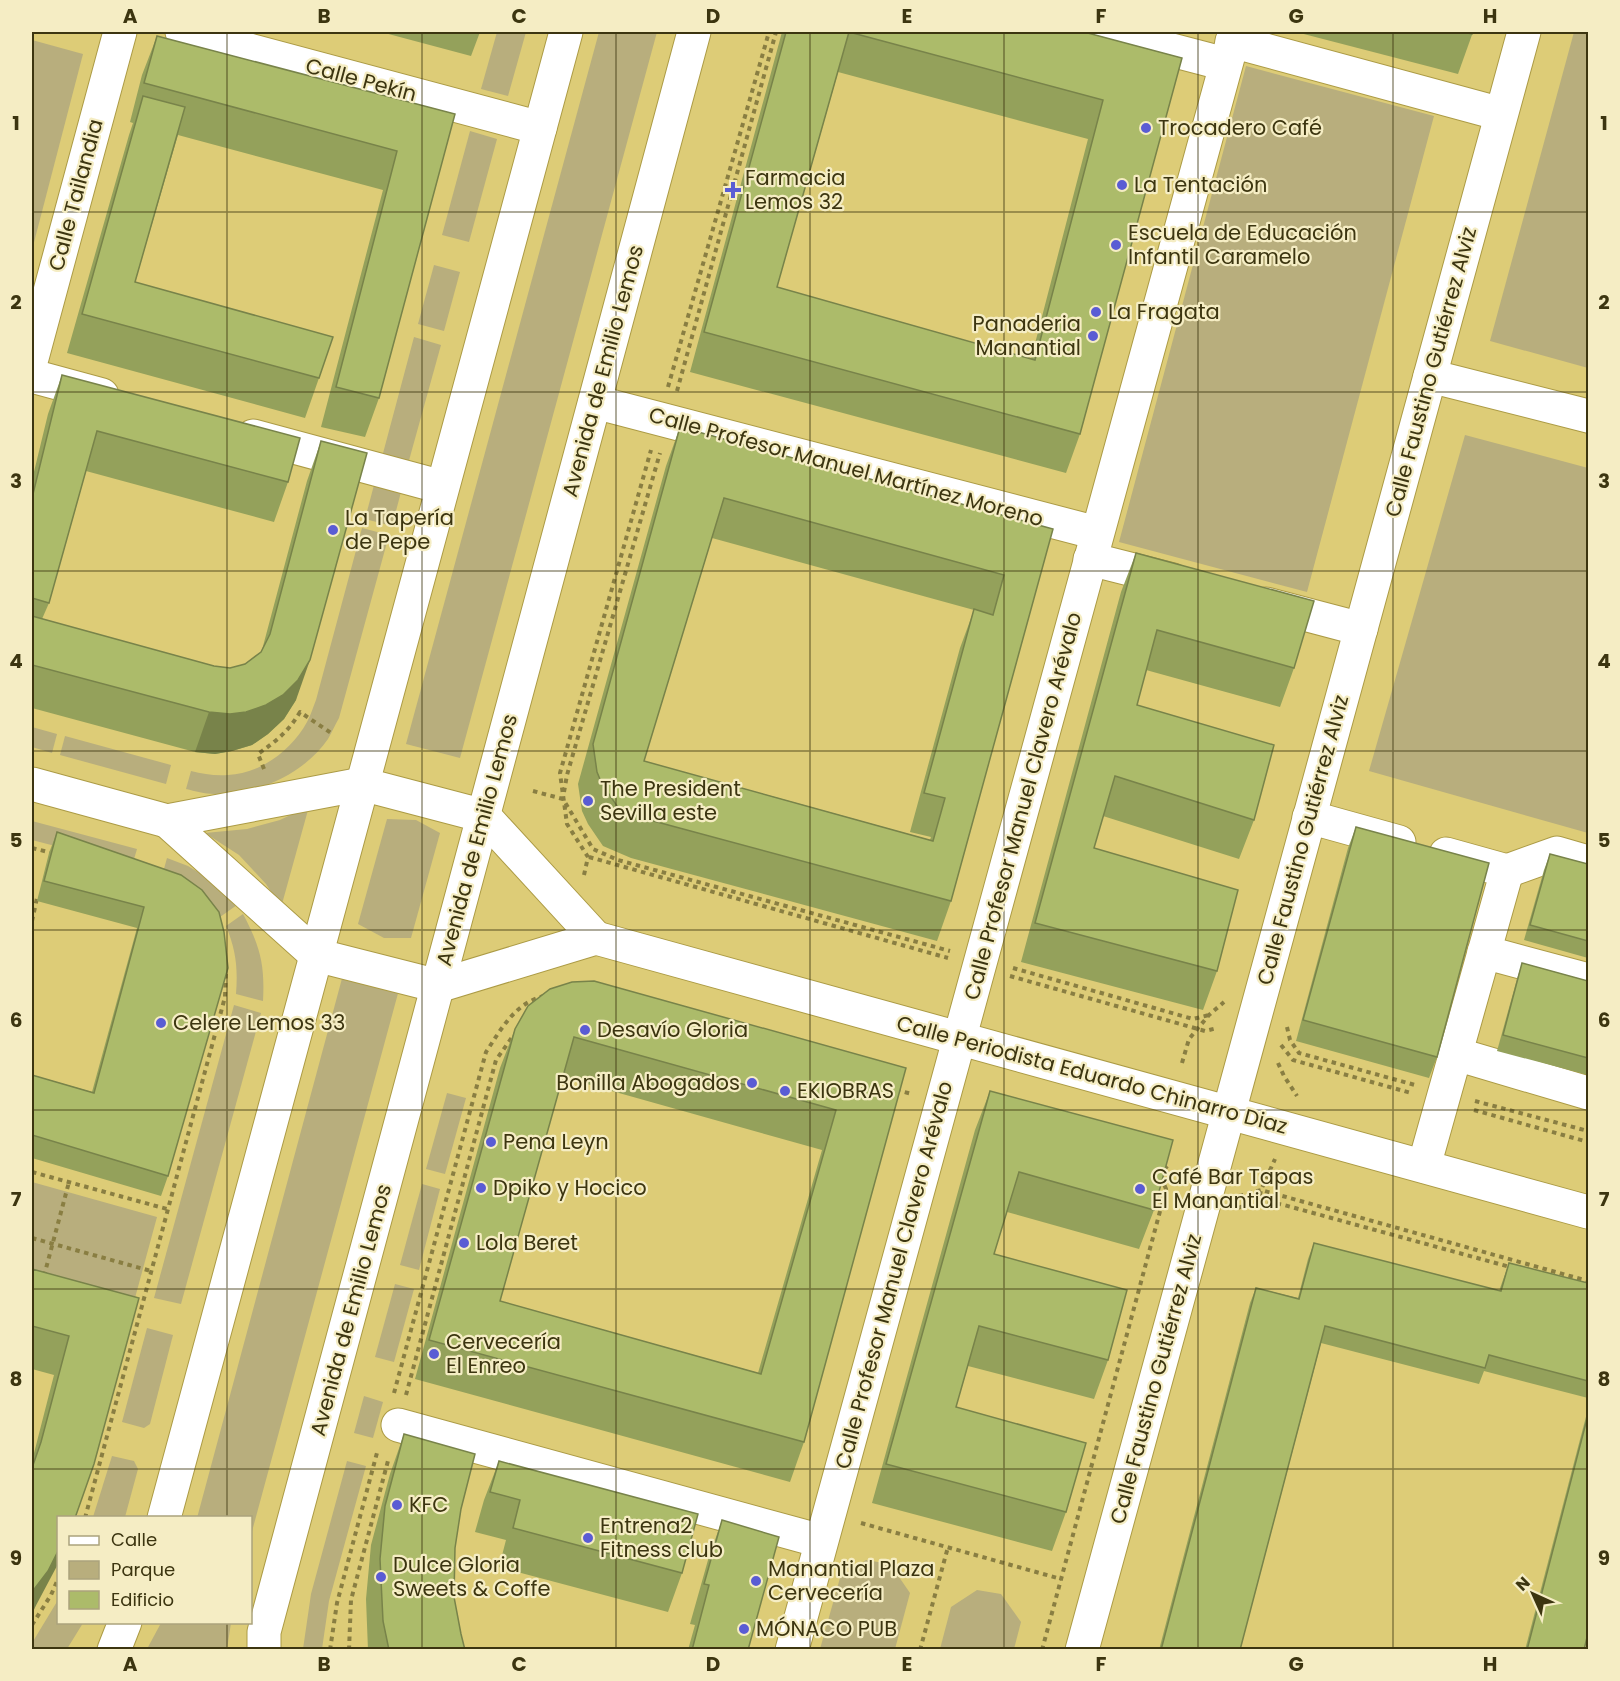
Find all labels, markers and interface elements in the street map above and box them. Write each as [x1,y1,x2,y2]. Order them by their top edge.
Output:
text: A [123,2,138,30]
text: B [317,2,331,30]
text: C [511,2,527,30]
text: D [706,2,720,30]
text: E [902,2,912,30]
text: F [1096,2,1107,30]
text: G [1288,2,1304,30]
text: H [1483,2,1497,30]
street label: Calle Pekín [302,51,420,108]
text: 1 [12,109,20,137]
text: 1 [1600,109,1608,137]
place label: Trocadero Café [1158,113,1322,142]
street label: Calle Tailandia [41,116,110,274]
marker: Trocadero Café [1139,121,1153,135]
place label: Farmacia Lemos 32 [745,163,846,216]
place label: La Tentación [1134,170,1267,199]
marker: La Tentación [1115,178,1129,192]
marker: Farmacia Lemos 32 [726,183,740,197]
place label: Escuela de Educación Infantil Caramelo [1128,218,1357,271]
street label: Calle Faustino Gutiérrez Alviz [1378,224,1483,520]
marker: Escuela de Educación Infantil Caramelo [1109,238,1123,252]
street label: Avenida de Emilio Lemos [555,242,650,500]
text: 2 [10,288,22,316]
text: 2 [1598,288,1610,316]
place label: La Fragata [1108,297,1220,326]
marker: La Fragata [1089,305,1103,319]
place label: Panaderia Manantial [973,309,1081,362]
marker: Panaderia Manantial [1086,329,1100,343]
street label: Calle Profesor Manuel Martínez Moreno [646,400,1047,533]
text: 3 [10,467,22,495]
text: 3 [1598,467,1610,495]
place label: La Tapería de Pepe [345,503,454,556]
marker: La Tapería de Pepe [326,523,340,537]
street label: Calle Profesor Manuel Clavero Arévalo [957,609,1088,1003]
text: 4 [9,647,23,675]
text: 4 [1597,647,1611,675]
street label: Calle Faustino Gutiérrez Alviz [1250,692,1355,988]
street label: Avenida de Emilio Lemos [429,711,524,969]
place label: The President Sevilla este [600,774,741,827]
marker: The President Sevilla este [581,794,595,808]
text: 5 [10,826,23,854]
text: 5 [1598,826,1611,854]
text: 6 [10,1006,22,1034]
text: 6 [1598,1006,1610,1034]
place label: Celere Lemos 33 [173,1008,345,1037]
street label: Calle Periodista Eduardo Chinarro Diaz [894,1008,1291,1141]
place label: Desavío Gloria [597,1015,748,1044]
marker: Celere Lemos 33 [154,1016,168,1030]
marker: Desavío Gloria [578,1023,592,1037]
place label: Bonilla Abogados [556,1068,740,1097]
marker: Bonilla Abogados [745,1076,759,1090]
place label: EKIOBRAS [797,1076,894,1105]
street label: Calle Profesor Manuel Clavero Arévalo [828,1078,959,1472]
marker: EKIOBRAS [778,1084,792,1098]
place label: Pena Leyn [503,1127,609,1156]
marker: Pena Leyn [484,1135,498,1149]
place label: Café Bar Tapas El Manantial [1152,1162,1313,1215]
place label: Dpiko y Hocico [493,1173,647,1202]
street label: Avenida de Emilio Lemos [303,1181,398,1439]
marker: Dpiko y Hocico [474,1181,488,1195]
marker: Café Bar Tapas El Manantial [1133,1182,1147,1196]
text: 7 [11,1185,22,1213]
text: 7 [1599,1185,1610,1213]
place label: Lola Beret [476,1228,578,1257]
street label: Calle Faustino Gutiérrez Alviz [1103,1231,1208,1527]
marker: Lola Beret [457,1236,471,1250]
place label: Cervecería El Enreo [446,1327,561,1380]
marker: Cervecería El Enreo [427,1347,441,1361]
text: 8 [10,1365,22,1393]
text: 8 [1598,1365,1610,1393]
place label: KFC [409,1490,448,1519]
marker: KFC [390,1498,404,1512]
place label: Entrena2 Fitness club [600,1511,723,1564]
legend [57,1516,252,1624]
text: Calle [111,1527,157,1552]
marker: Entrena2 Fitness club [581,1531,595,1545]
text: 9 [10,1544,22,1572]
text: 9 [1598,1544,1610,1572]
place label: Dulce Gloria Sweets & Coffe [393,1550,550,1603]
place label: Manantial Plaza Cervecería [768,1554,934,1607]
text: Parque [111,1557,175,1582]
north arrow [1503,1564,1563,1624]
marker: Dulce Gloria Sweets & Coffe [374,1570,388,1584]
text: N [1510,1571,1535,1596]
marker: Manantial Plaza Cervecería [749,1574,763,1588]
text: Edificio [111,1587,174,1612]
place label: MÓNACO PUB [756,1614,897,1643]
marker: MÓNACO PUB [737,1622,751,1636]
text: A [123,1650,138,1678]
text: B [317,1650,331,1678]
text: C [511,1650,527,1678]
text: D [706,1650,720,1678]
text: E [902,1650,912,1678]
text: F [1096,1650,1107,1678]
text: G [1288,1650,1304,1678]
text: H [1483,1650,1497,1678]

